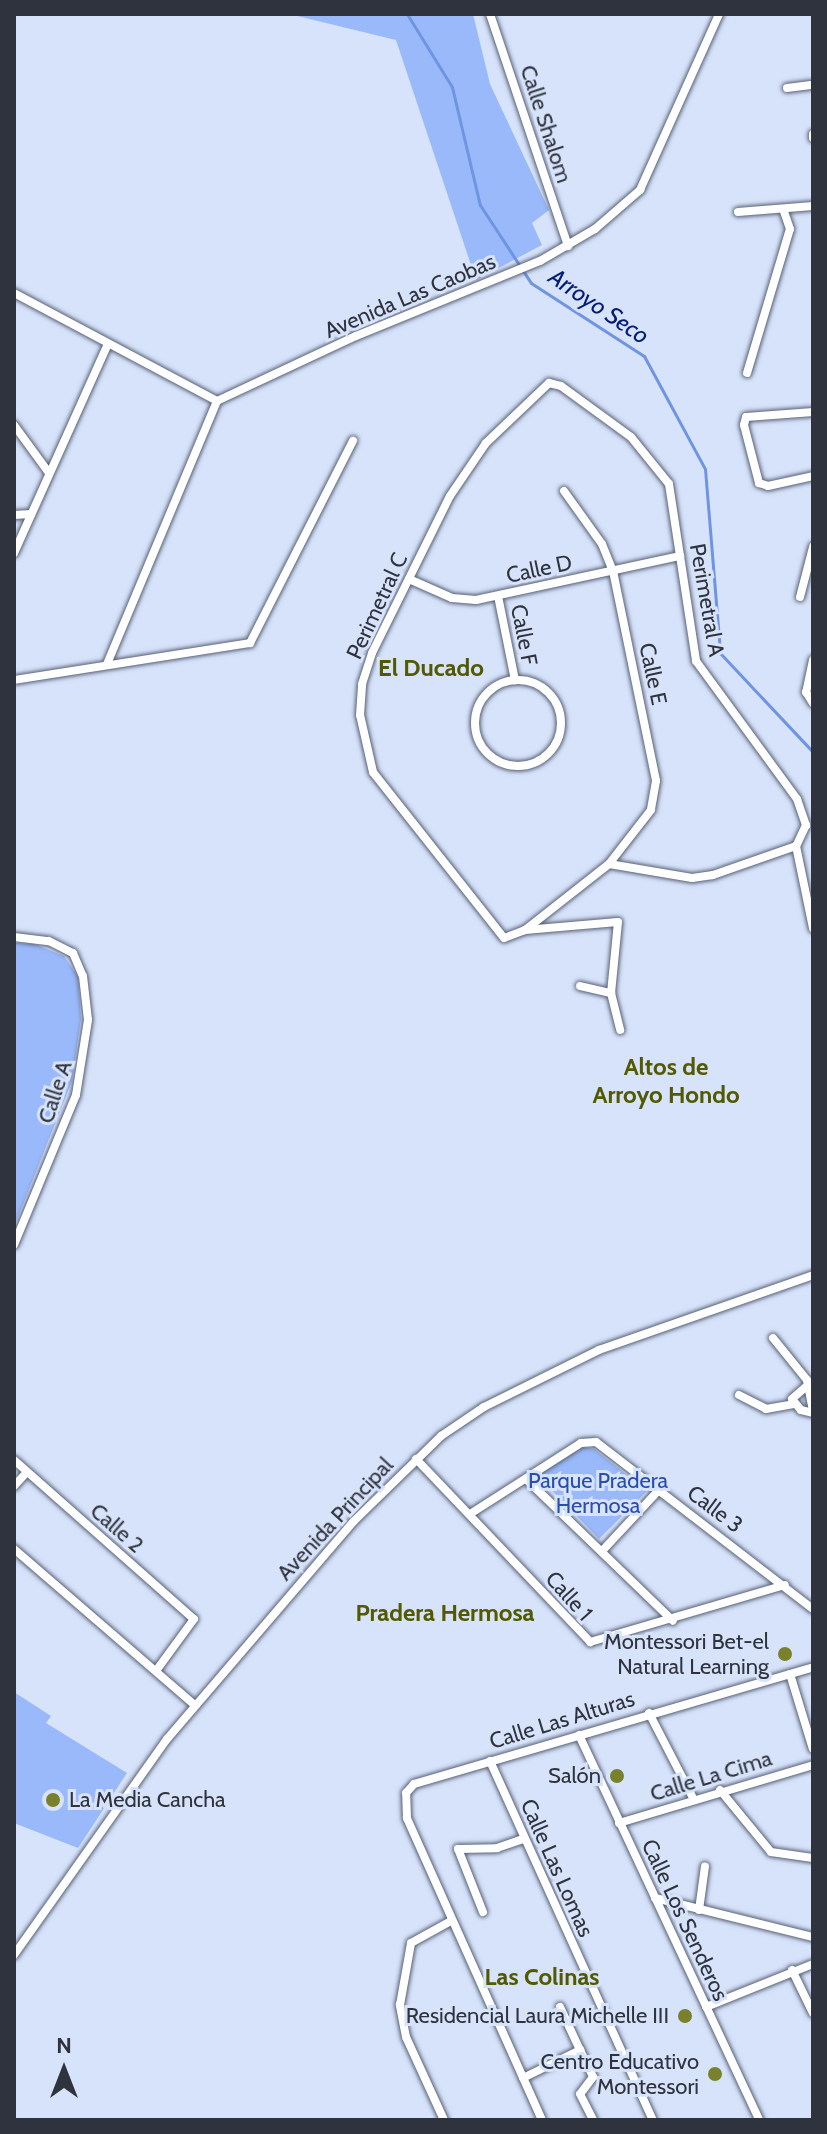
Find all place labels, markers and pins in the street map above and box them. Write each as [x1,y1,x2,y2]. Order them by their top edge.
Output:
place label: Montessori Bet-el Natural Learning [604,1628,769,1680]
marker: Montessori Bet-el Natural Learning [776,1645,794,1663]
place label: Salón [548,1763,601,1789]
marker: Salón [608,1767,626,1785]
place label: La Media Cancha [69,1787,226,1813]
marker: La Media Cancha [44,1791,62,1809]
place label: Residencial Laura Michelle III [406,2003,669,2029]
marker: Residencial Laura Michelle III [676,2007,694,2025]
place label: Centro Educativo Montessori [541,2048,699,2100]
marker: Centro Educativo Montessori [706,2065,724,2083]

